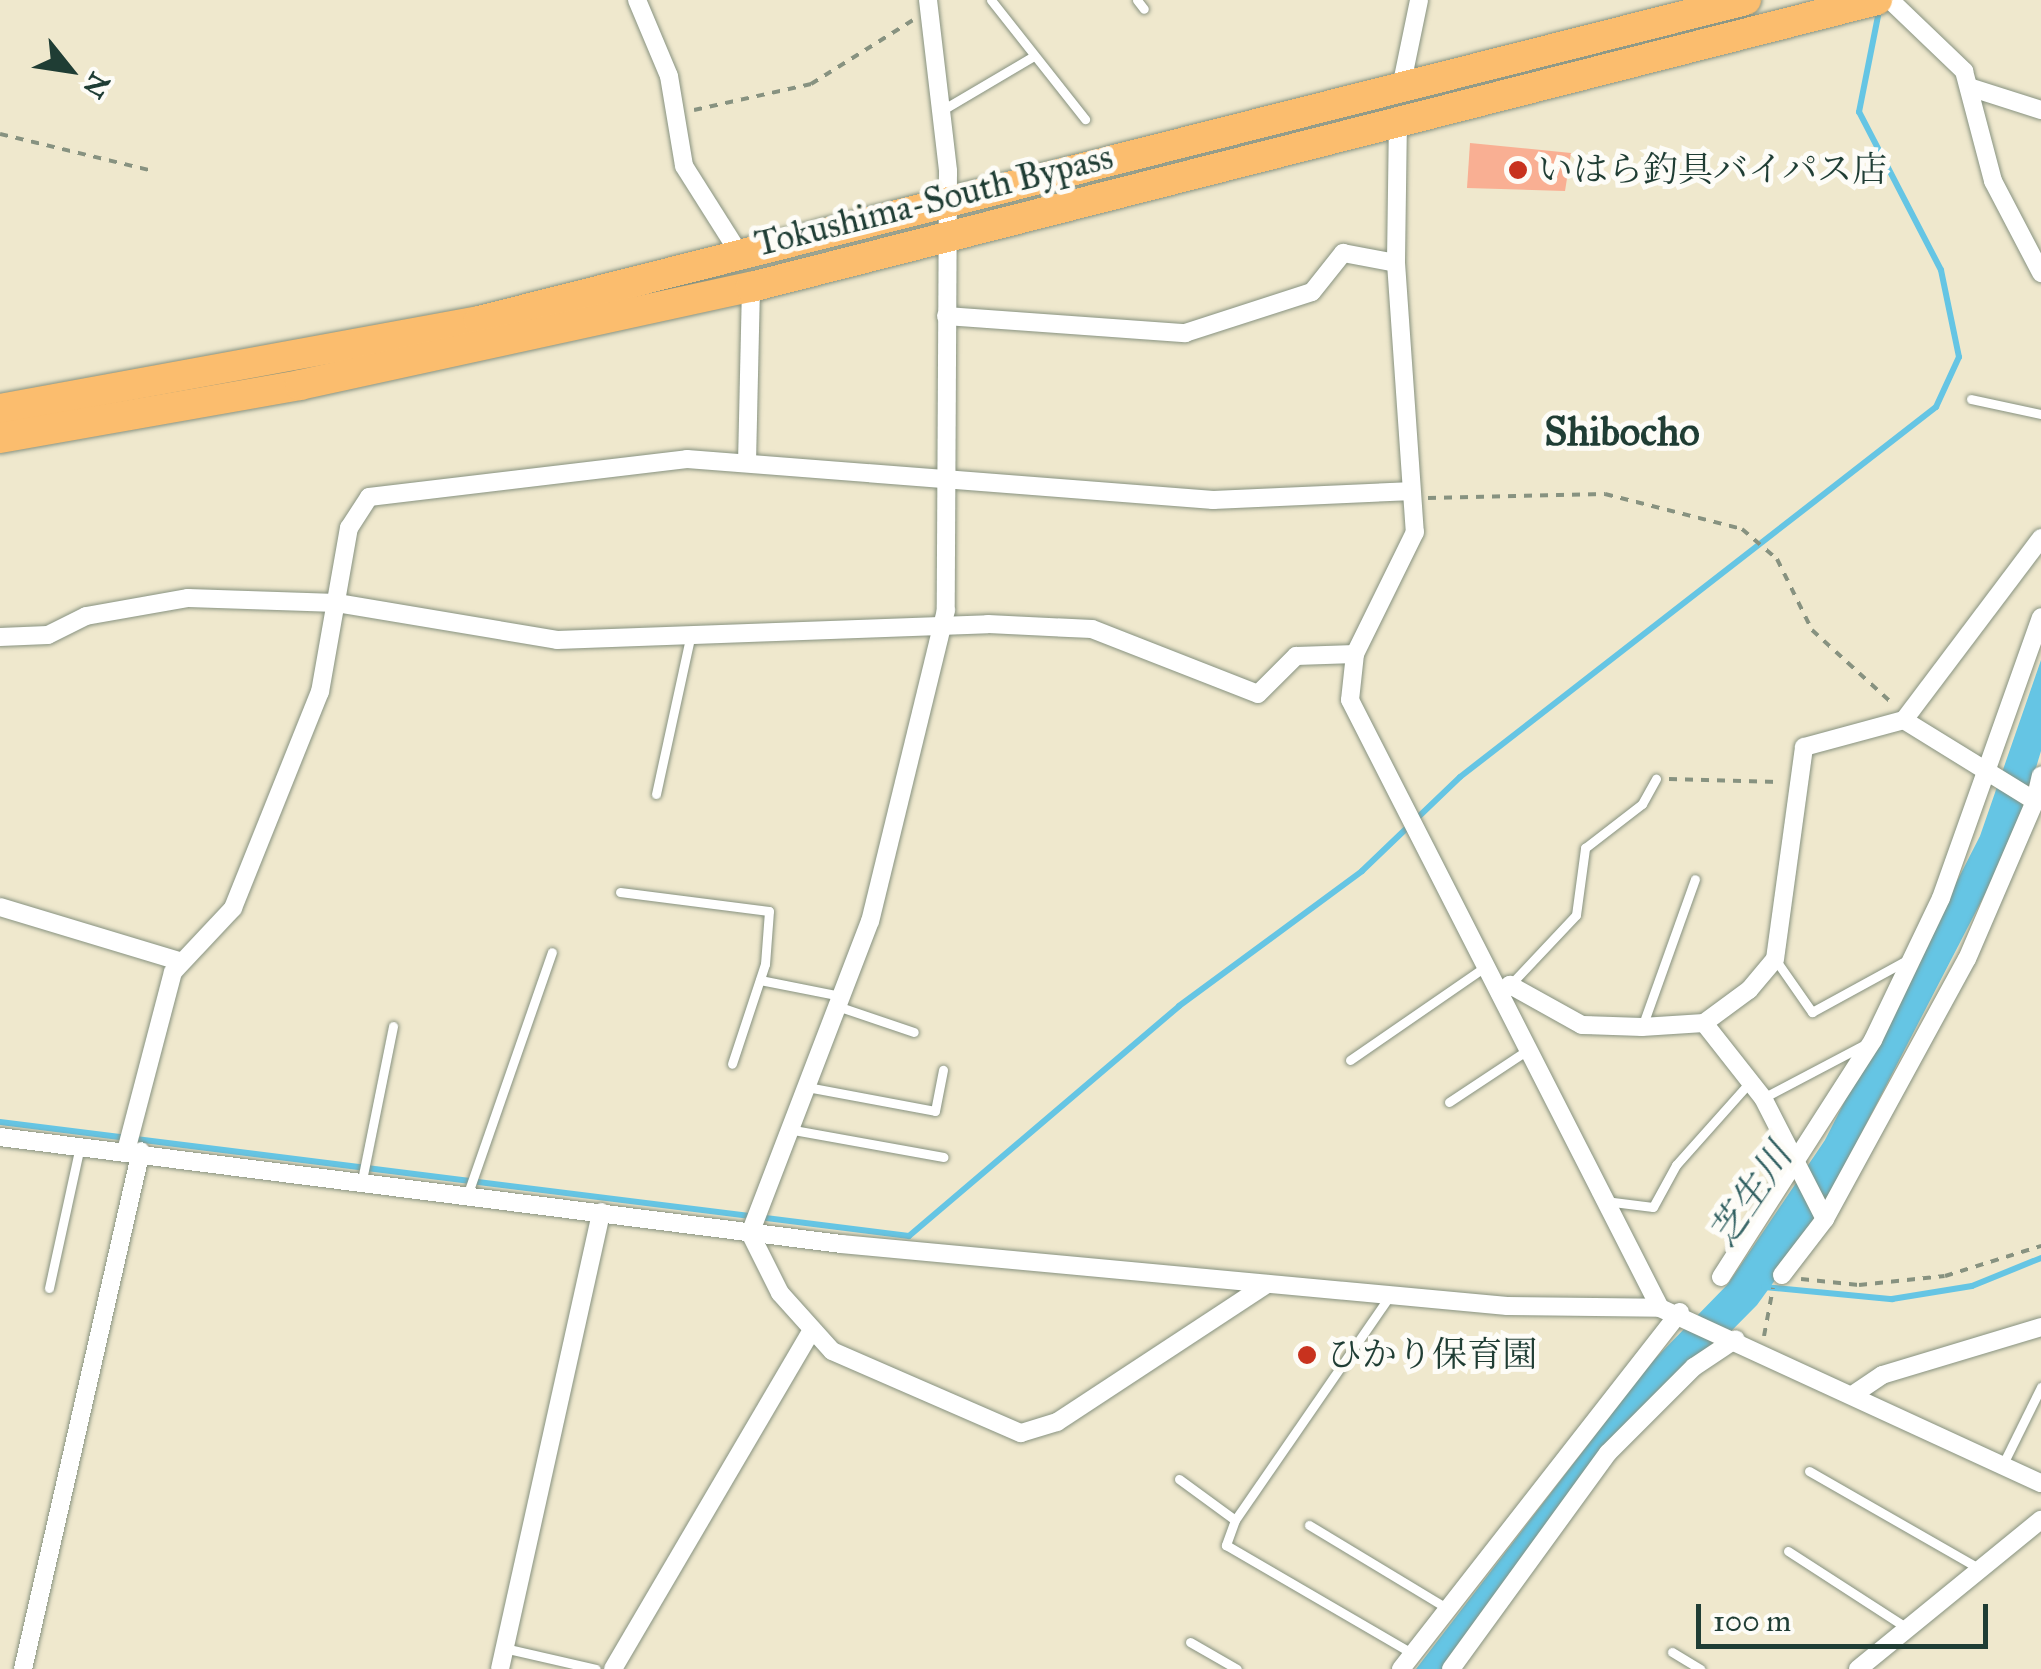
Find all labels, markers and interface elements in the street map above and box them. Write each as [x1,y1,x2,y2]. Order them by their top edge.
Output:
north arrow [20,20,120,120]
text: N [75,66,118,104]
street label: Tokushima-South Bypass [751,136,1117,266]
place label: いはら釣具バイパス店 [1538,149,1888,191]
marker: いはら釣具バイパス店 [1507,159,1529,181]
district label: Shibocho [1544,408,1700,456]
water label: 芝生川 [1700,1135,1802,1255]
place label: ひかり保育園 [1327,1334,1537,1376]
marker: ひかり保育園 [1296,1344,1318,1366]
scale bar [1701,1584,1994,1646]
text: 100 m [1713,1603,1791,1639]

